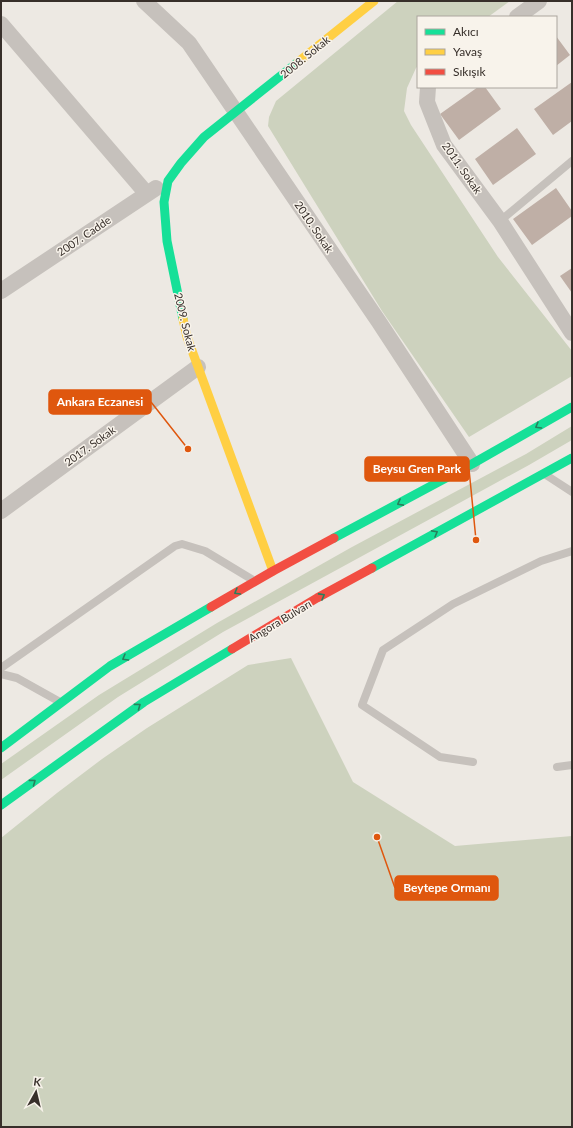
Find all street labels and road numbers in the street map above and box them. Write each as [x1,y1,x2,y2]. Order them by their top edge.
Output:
street label: 2008. Sokak [277,33,332,80]
street label: 2011. Sokak [440,140,485,196]
street label: 2010. Sokak [292,198,337,255]
street label: 2007. Cadde [54,213,113,258]
street label: 2009. Sokak [172,291,199,353]
street label: 2017. Sokak [62,423,118,468]
street label: Angora Bulvarı [246,597,314,644]

